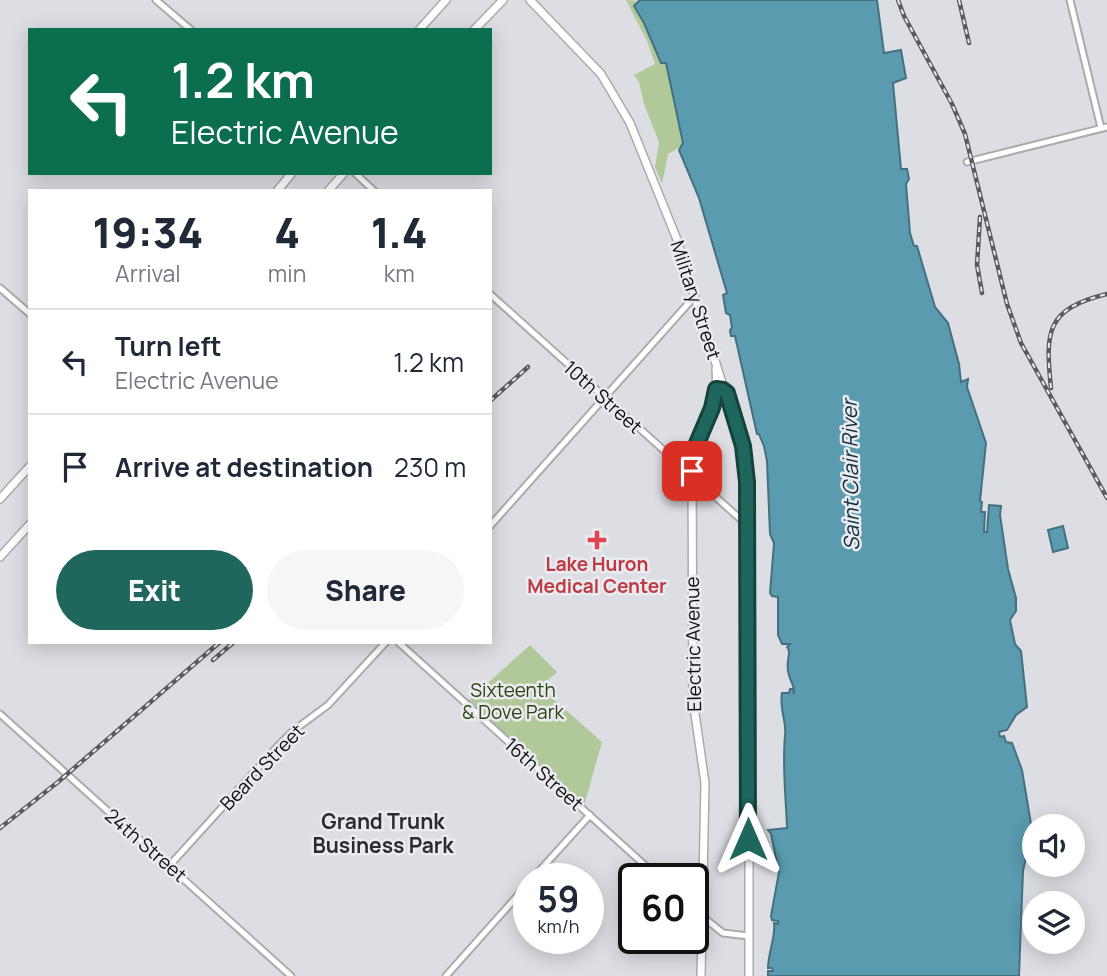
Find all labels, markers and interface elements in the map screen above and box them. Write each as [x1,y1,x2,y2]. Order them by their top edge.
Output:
text: 1.2 km [171,46,315,113]
icon: left [56,56,147,147]
text: Electric Avenue [171,110,399,154]
text: 19:34 [92,203,203,261]
text: 4 [274,203,300,261]
text: 1.4 [371,203,428,261]
street label: Military Street [665,237,727,363]
text: Arrival [115,257,181,289]
text: min [268,257,306,289]
text: km [384,257,415,289]
text: Turn left [115,328,222,364]
icon: left [56,343,94,381]
text: 1.2 km [393,344,464,380]
street label: 10th Street [558,355,648,439]
text: Electric Avenue [115,364,279,396]
water label: Saint Clair River [835,397,865,551]
pin [662,441,722,501]
icon: arrive [56,448,94,486]
text: Arrive at destination [115,449,373,485]
text: 230 m [394,449,466,485]
icon: arrive [673,452,711,490]
marker: Lake Huron Medical Center [587,530,607,550]
button: Exit [56,550,253,630]
button: Share [267,550,464,630]
place label: Lake Huron Medical Center [527,551,667,599]
street label: Electric Avenue [679,576,707,712]
park label: Sixteenth & Dove Park [462,677,564,725]
street label: Beard Street [214,718,310,816]
street label: 16th Street [499,732,589,816]
street label: 24th Street [100,802,192,888]
position arrow [711,802,785,876]
district label: Grand Trunk Business Park [312,807,454,859]
map controls [1022,814,1085,954]
button: sound [1022,814,1085,877]
speed limit sign: 60 [618,863,709,954]
text: 59 [537,875,580,923]
button: layers [1022,891,1085,954]
text: km/h [538,914,579,938]

